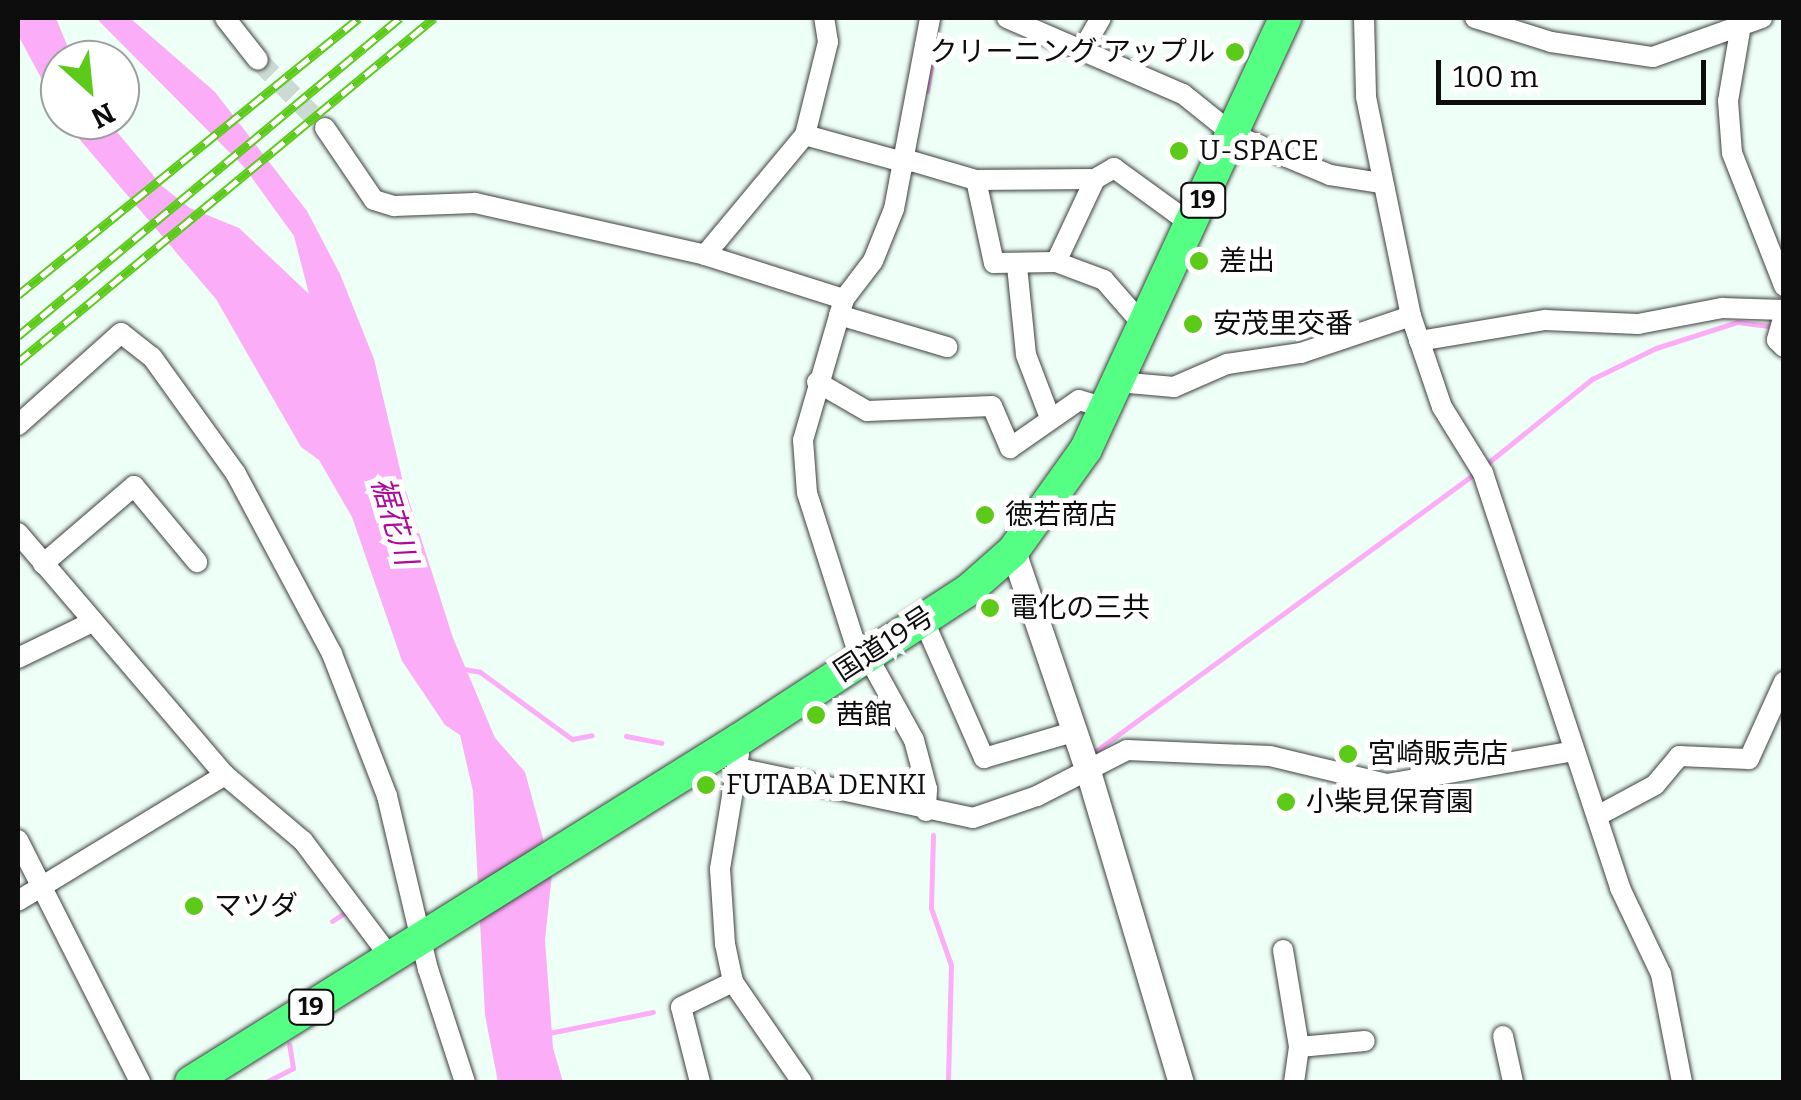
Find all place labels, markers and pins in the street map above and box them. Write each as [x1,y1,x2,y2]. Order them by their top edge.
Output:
place label: クリーニング アップル [929,35,1215,69]
marker: クリーニング アップル [1224,41,1246,63]
place label: U-SPACE [1199,134,1319,168]
marker: U-SPACE [1168,140,1190,162]
place label: 差出 [1219,244,1275,278]
marker: 差出 [1188,250,1210,272]
place label: 安茂里交番 [1213,307,1353,341]
marker: 安茂里交番 [1182,313,1204,335]
place label: 徳若商店 [1005,498,1117,532]
marker: 徳若商店 [974,504,996,526]
place label: 電化の三共 [1010,591,1150,625]
marker: 電化の三共 [979,597,1001,619]
place label: 茜館 [836,698,892,732]
marker: 茜館 [805,704,827,726]
place label: 宮崎販売店 [1368,737,1508,771]
marker: 宮崎販売店 [1337,743,1359,765]
place label: FUTABA DENKI [726,768,926,802]
marker: FUTABA DENKI [695,774,717,796]
place label: 小柴見保育園 [1306,785,1474,819]
marker: 小柴見保育園 [1275,791,1297,813]
place label: マツダ [214,889,298,923]
marker: マツダ [183,895,205,917]

